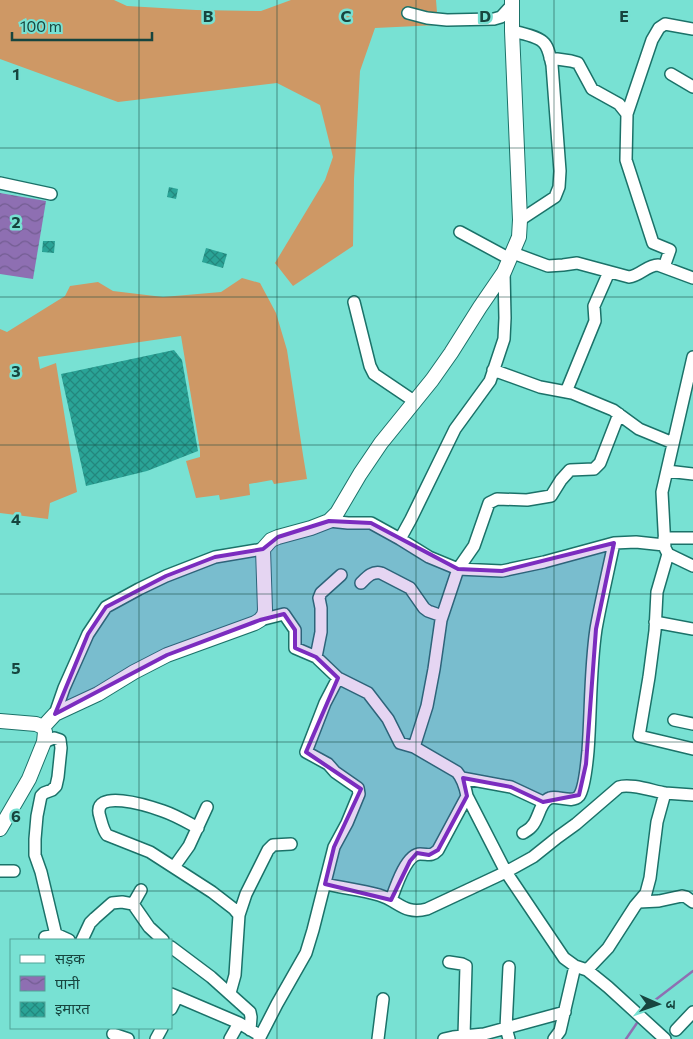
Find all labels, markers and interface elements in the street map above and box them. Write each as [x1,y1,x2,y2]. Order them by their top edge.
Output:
text: B [203,6,214,25]
text: C [341,6,352,25]
text: D [479,6,491,25]
text: E [619,6,629,25]
scale bar [12,10,152,42]
text: 100 m [20,17,62,35]
text: 1 [12,64,20,83]
text: 2 [11,212,21,231]
text: 3 [11,361,21,380]
text: 4 [11,509,21,528]
text: 5 [11,658,21,677]
text: 6 [11,806,21,825]
legend [10,939,172,1029]
text: सड़क [55,949,85,967]
text: पानी [55,974,81,992]
north arrow [633,979,683,1029]
text: इमारत [55,999,90,1017]
text: उ [663,1000,680,1010]

